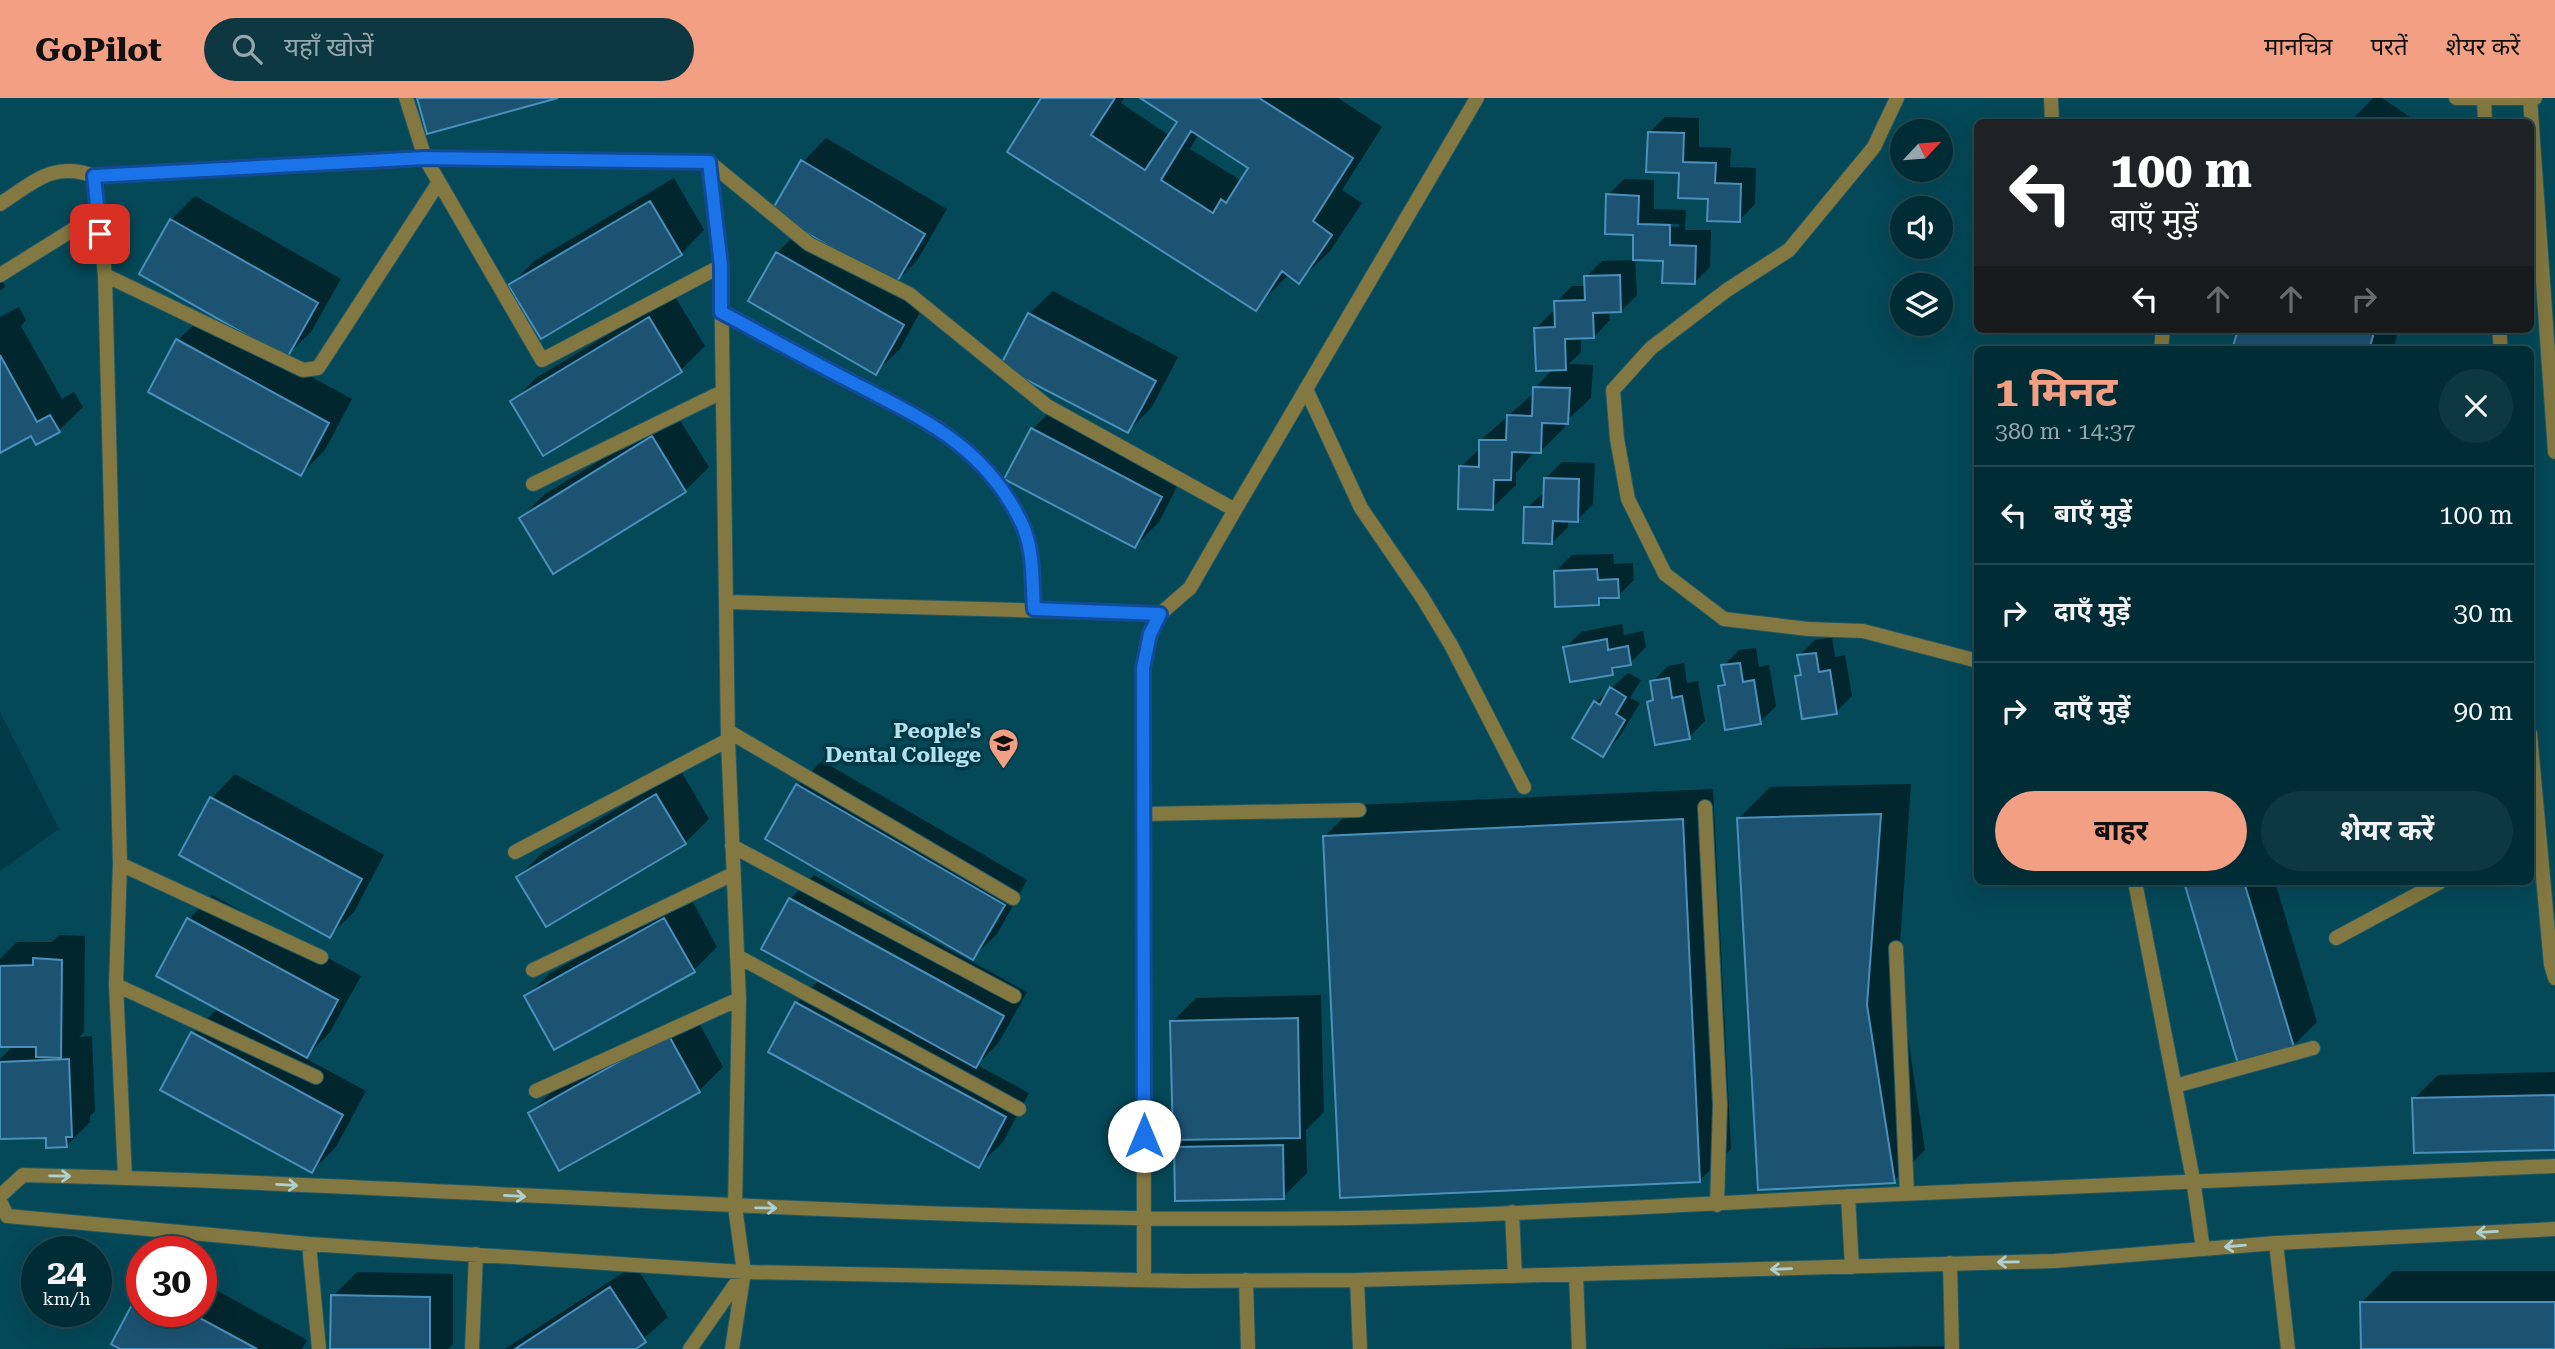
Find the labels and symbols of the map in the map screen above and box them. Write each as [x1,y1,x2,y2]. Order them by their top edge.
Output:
north arrow [1890,119,1953,182]
pin [70,204,130,264]
place label: People's Dental College [825,719,981,767]
school or university icon: People's Dental College [987,726,1021,770]
position arrow [1107,1099,1181,1173]
one-way arrow [48,1169,71,1183]
one-way arrow [276,1179,299,1192]
one-way arrow [503,1190,526,1203]
one-way arrow [755,1201,778,1215]
one-way arrow [2476,1226,2499,1239]
speed limit sign: 30 [126,1236,217,1327]
one-way arrow [2224,1240,2247,1253]
one-way arrow [1997,1255,2020,1269]
one-way arrow [1770,1262,1793,1275]

